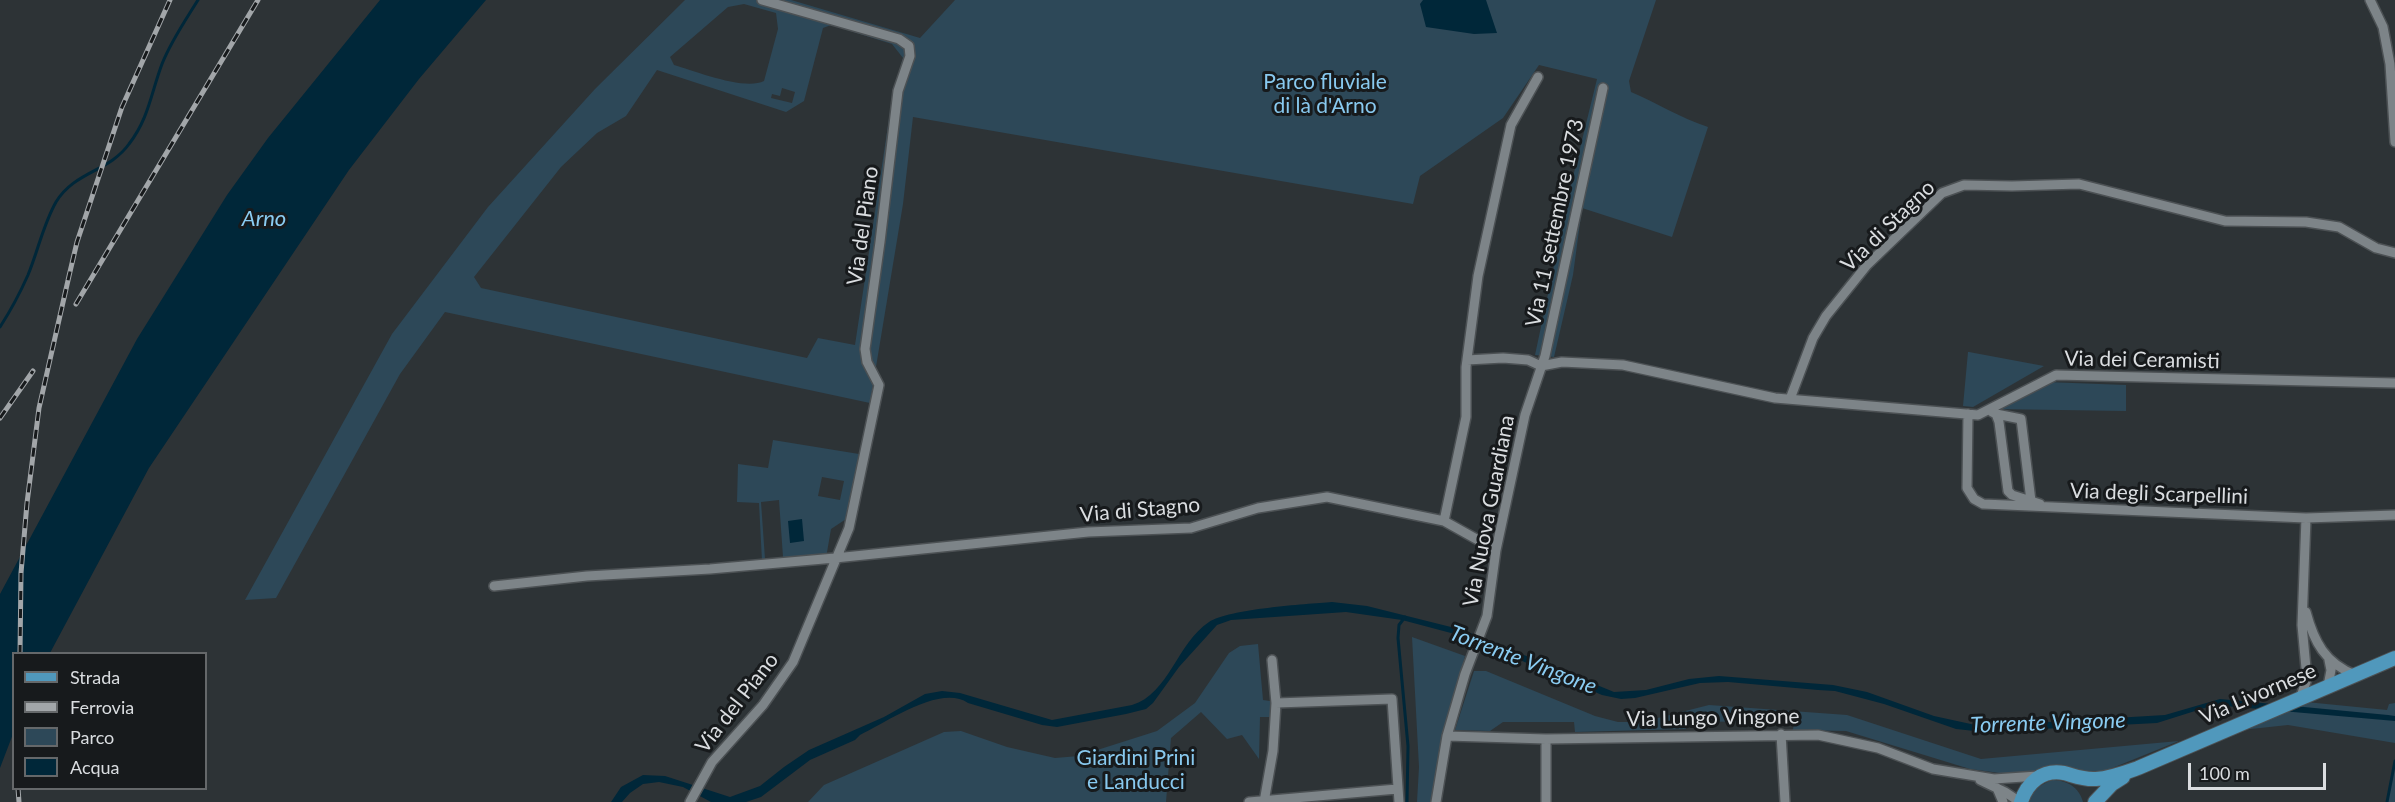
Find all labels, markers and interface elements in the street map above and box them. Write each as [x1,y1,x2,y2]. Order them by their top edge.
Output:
park label: Parco fluviale di là d'Arno [1263,69,1387,119]
street label: Via 11 settembre 1973 [1521,117,1589,329]
street label: Via del Piano [842,165,884,287]
street label: Via di Stagno [1836,175,1940,277]
water label: Arno [242,206,286,232]
street label: Via dei Ceramisti [2064,346,2220,374]
street label: Via Nuova Guardiana [1458,413,1520,609]
street label: Via degli Scarpellini [2070,478,2248,510]
street label: Via di Stagno [1079,492,1201,528]
water label: Torrente Vingone [1446,620,1600,700]
street label: Via del Piano [690,648,784,758]
legend [12,652,207,790]
street label: Via Livornese [2196,658,2320,730]
text: Strada [70,666,120,688]
text: Ferrovia [70,696,134,718]
street label: Via Lungo Vingone [1626,704,1800,732]
water label: Torrente Vingone [1970,707,2126,739]
text: Parco [70,726,114,748]
park label: Giardini Prini e Landucci [1077,745,1195,795]
scale bar [2191,751,2329,789]
text: Acqua [70,756,119,778]
text: 100 m [2199,762,2250,784]

